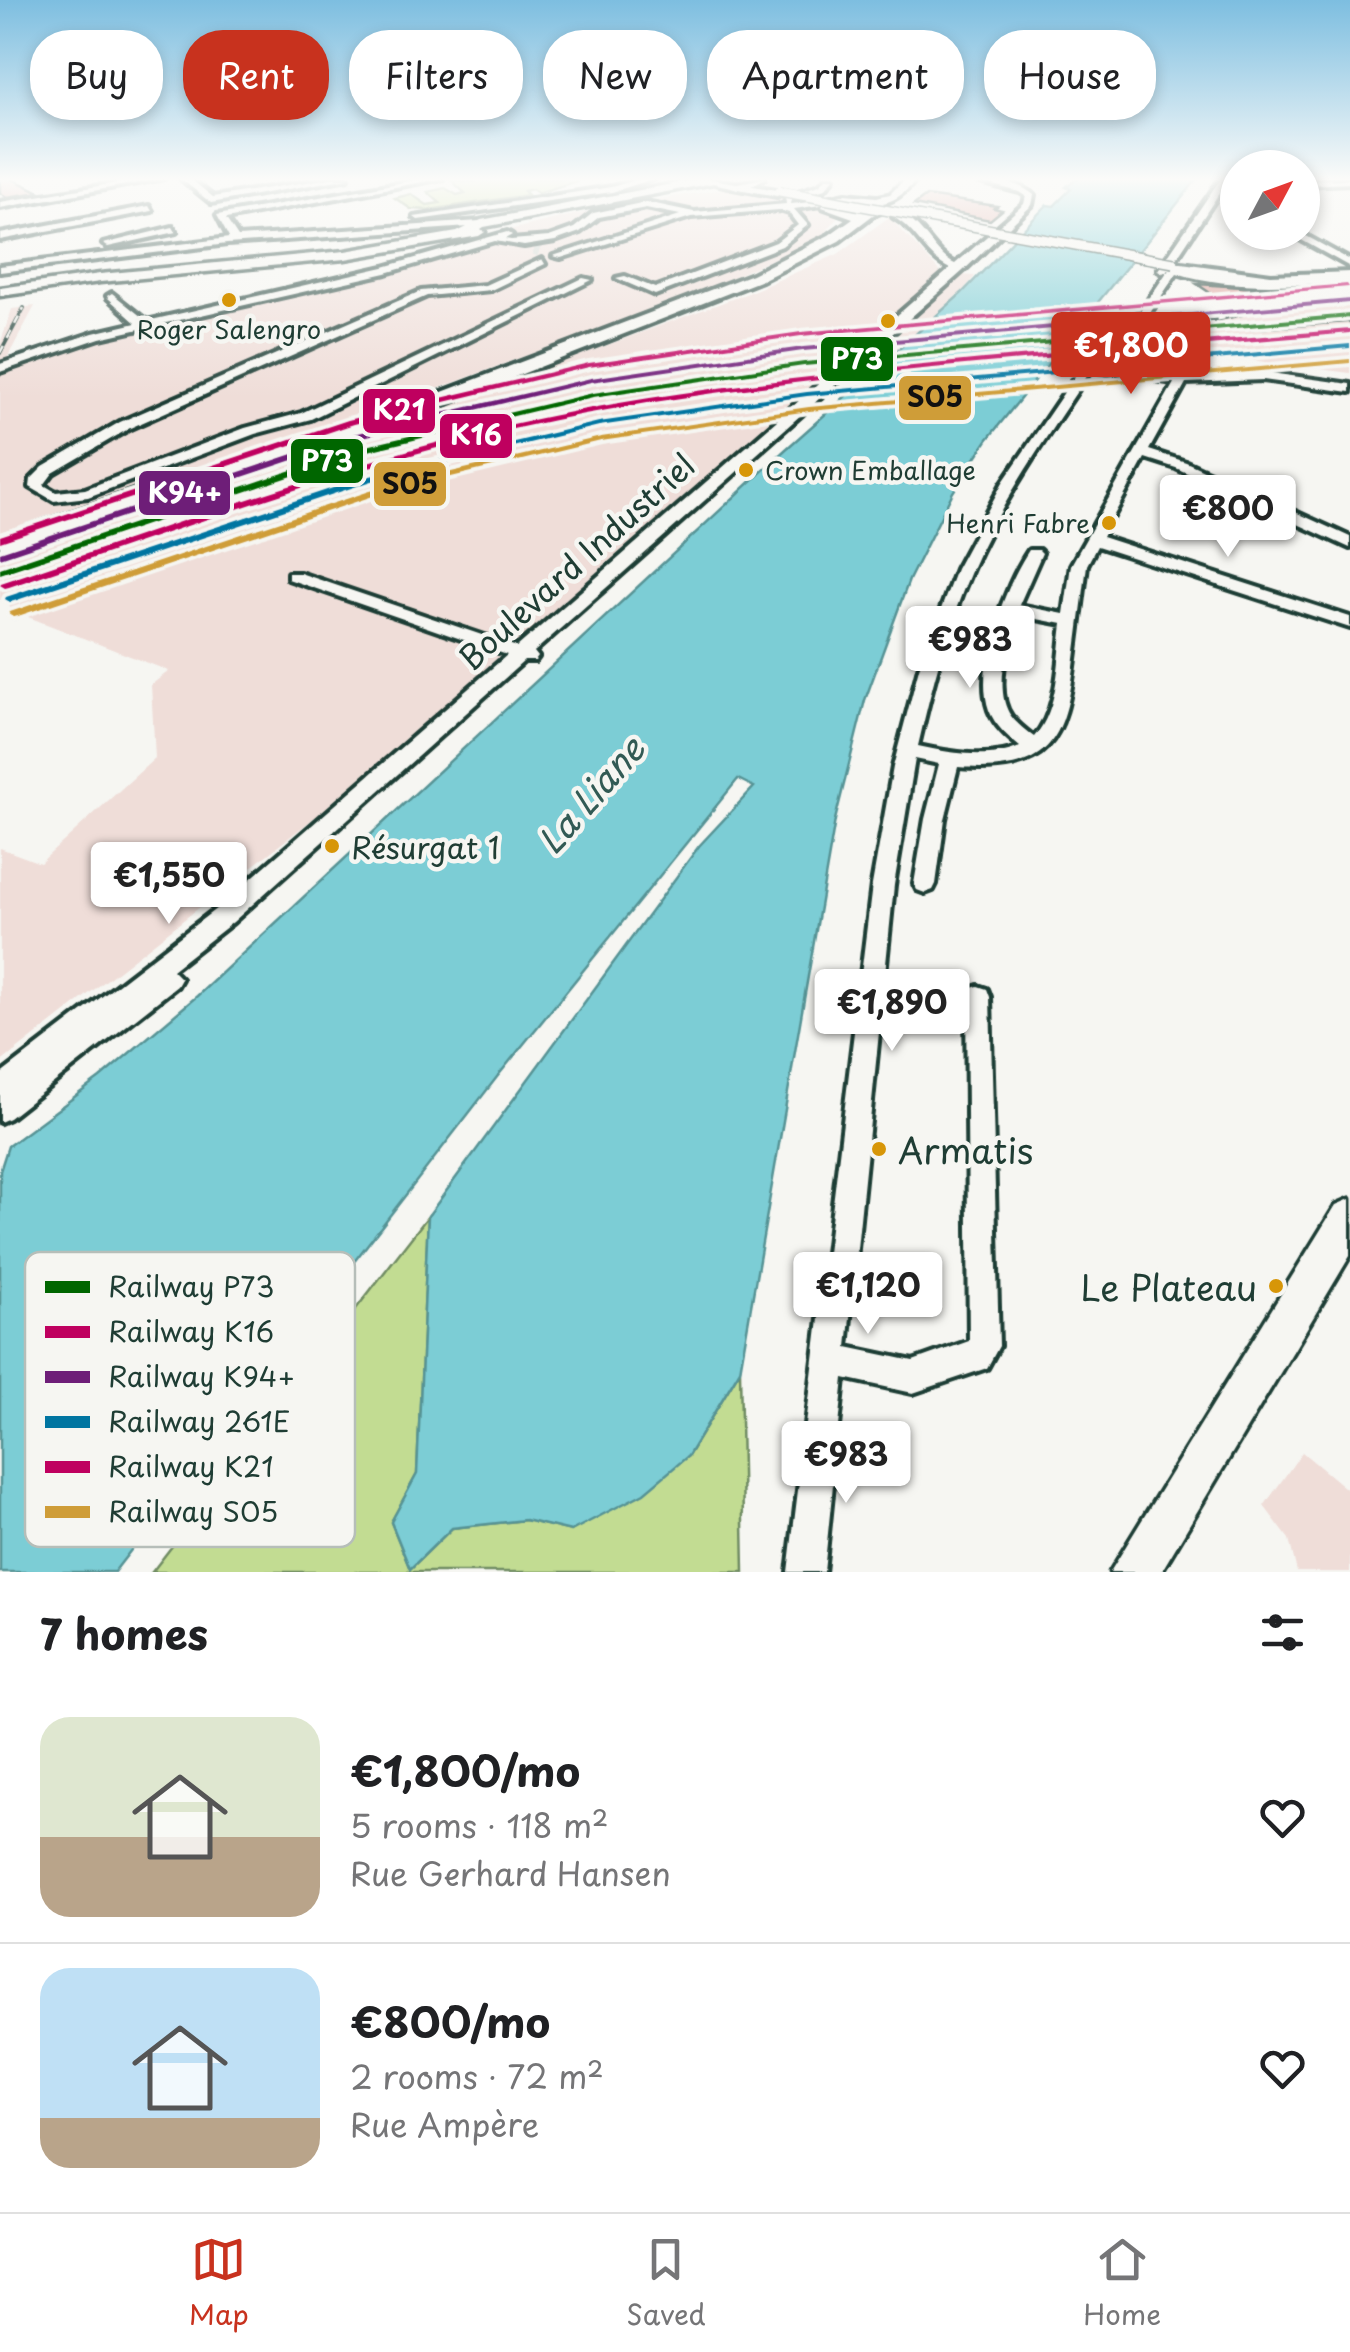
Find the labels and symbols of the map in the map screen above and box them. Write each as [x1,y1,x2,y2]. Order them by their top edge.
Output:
north arrow [1220,150,1320,250]
marker: Roger Salengro [219,290,239,310]
place label: Roger Salengro [137,310,321,348]
unlabelled marker [878,311,898,331]
pin: €1,800 [1050,312,1212,397]
line badge: P73 [819,335,895,383]
text: P73 [831,336,883,379]
line badge: S05 [897,374,973,422]
text: S05 [907,374,963,417]
line badge: K21 [361,387,437,435]
text: K21 [373,387,425,430]
line badge: K16 [438,412,514,460]
text: K16 [450,412,502,455]
line badge: P73 [289,437,365,485]
text: P73 [301,438,353,481]
street label: Boulevard Industriel [447,442,705,680]
place label: Crown Emballage [765,451,976,489]
line badge: S05 [372,460,448,508]
marker: Crown Emballage [736,460,756,480]
text: S05 [382,461,438,504]
line badge: K94+ [137,469,232,517]
text: K94+ [148,470,222,513]
pin: €800 [1169,475,1287,560]
place label: Henri Fabre [946,504,1090,542]
marker: Henri Fabre [1099,513,1119,533]
pin: €983 [911,606,1029,691]
water label: La Liane [524,722,657,865]
place label: Résurgat 1 [351,824,499,869]
marker: Résurgat 1 [322,836,342,856]
pin: €1,550 [88,842,250,927]
pin: €1,890 [811,969,973,1054]
place label: Armatis [898,1123,1033,1176]
marker: Armatis [869,1139,889,1159]
legend [25,1252,355,1547]
pin: €1,120 [787,1252,949,1337]
place label: Le Plateau [1080,1260,1257,1313]
text: Railway P73 [108,1264,274,1307]
marker: Le Plateau [1266,1276,1286,1296]
text: Railway K16 [108,1309,274,1352]
text: Railway K94+ [108,1354,296,1397]
text: Railway 261E [108,1399,291,1442]
pin: €983 [787,1421,905,1506]
text: Railway K21 [108,1444,274,1487]
text: Railway S05 [108,1489,278,1532]

